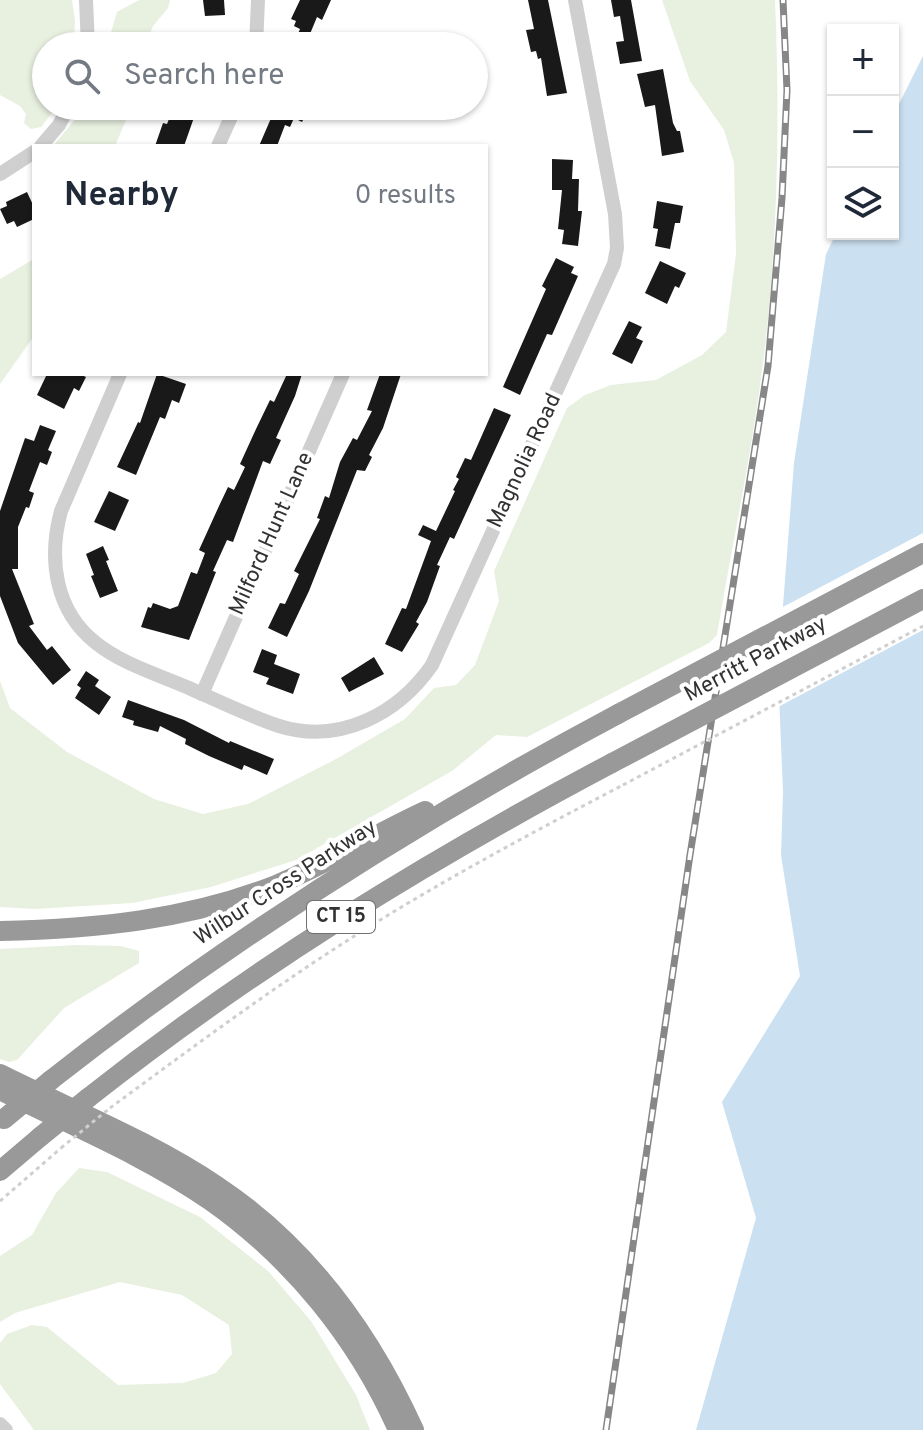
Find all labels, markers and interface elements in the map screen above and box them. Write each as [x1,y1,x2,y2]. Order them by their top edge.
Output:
map controls [827,24,899,240]
button: + [827,24,899,96]
search box [32,32,488,120]
icon: search [60,54,104,98]
text: Search here [124,58,284,95]
button: − [827,96,899,168]
button: layers [827,168,899,240]
text: Nearby [64,175,179,218]
text: 0 results [355,180,456,213]
street label: Magnolia Road [482,389,568,533]
street label: Milford Hunt Lane [224,448,320,620]
street label: Merritt Parkway [680,611,832,709]
street label: Wilbur Cross Parkway [190,814,382,952]
road number: CT 15 [307,901,375,933]

